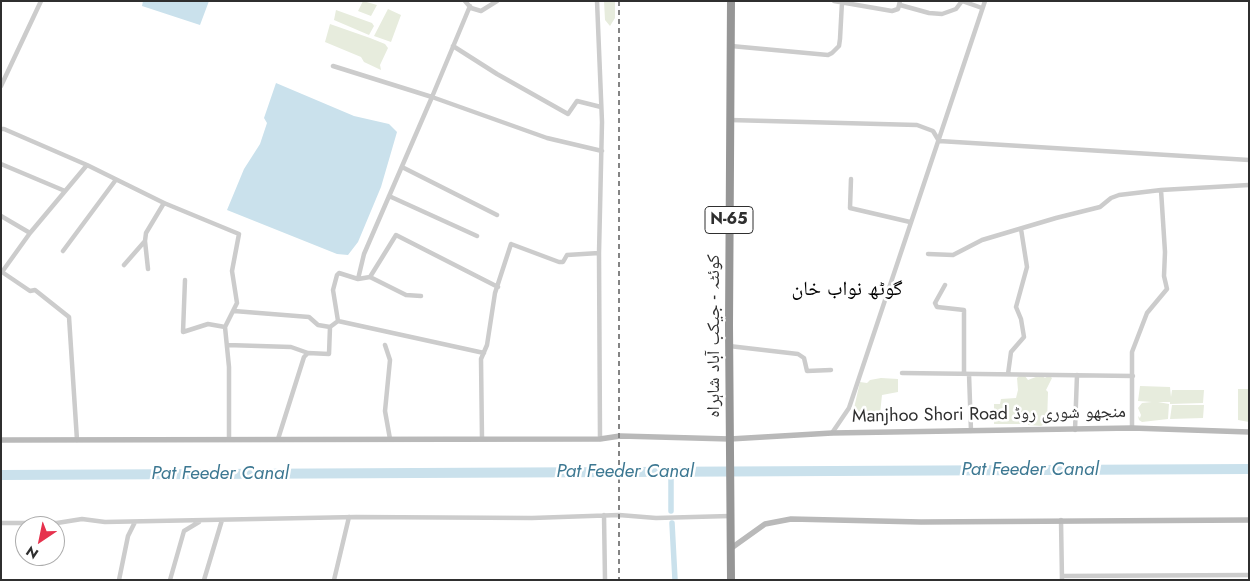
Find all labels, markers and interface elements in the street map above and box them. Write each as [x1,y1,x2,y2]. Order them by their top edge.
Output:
road number: N-65 [705,206,753,234]
street label: کوئٹہ - جیکب آباد شاہراہ [704,254,726,418]
district label: گوٹھ نواب خان [792,278,902,302]
street label: Manjhoo Shori Road منجھو شوری روڈ [852,402,1126,428]
water label: Pat Feeder Canal [961,459,1099,481]
water label: Pat Feeder Canal [556,461,694,483]
water label: Pat Feeder Canal [151,463,289,485]
north arrow [15,516,65,566]
text: N [22,541,42,564]

